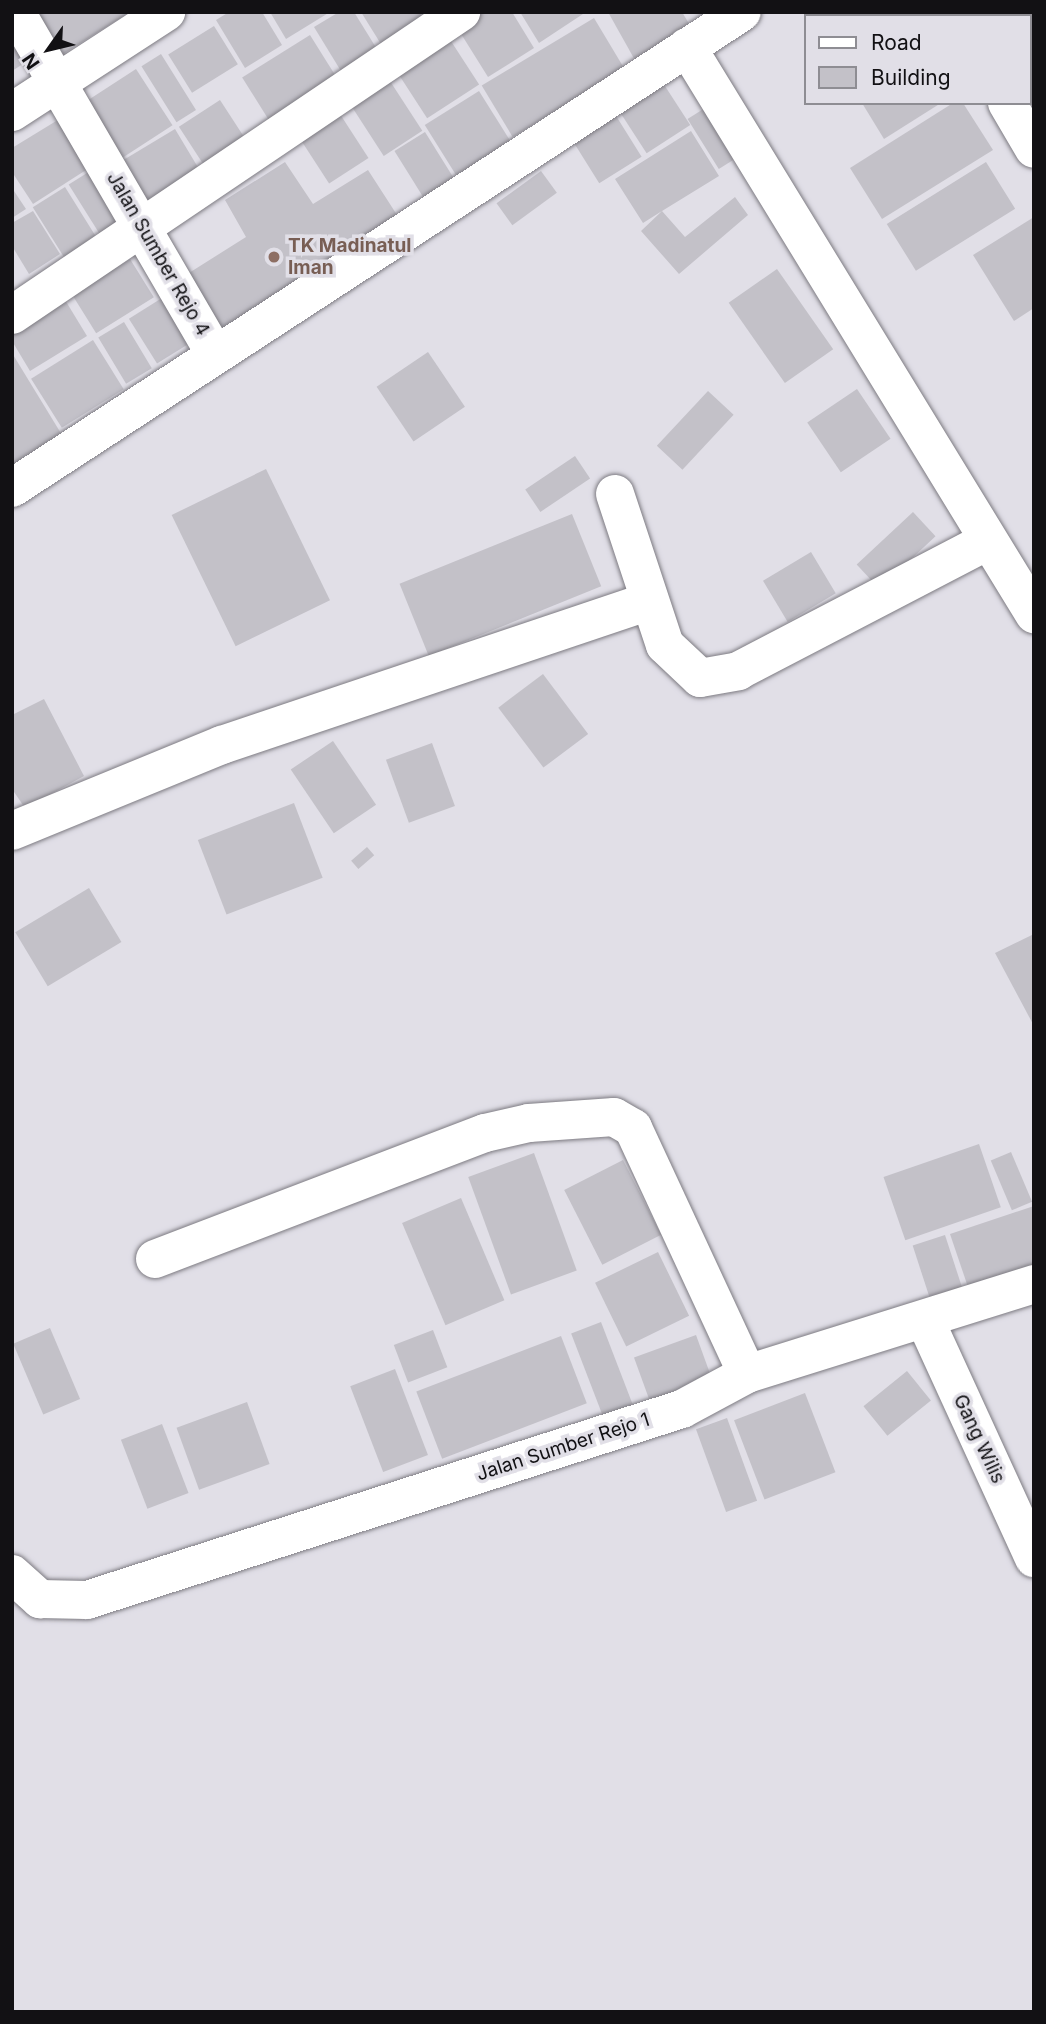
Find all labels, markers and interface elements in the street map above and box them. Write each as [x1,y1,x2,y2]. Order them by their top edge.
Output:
north arrow [14,14,84,84]
legend [804,14,1032,105]
text: Road [871,30,922,55]
text: N [18,49,45,73]
text: Building [871,65,951,90]
street label: Jalan Sumber Rejo 4 [102,168,214,340]
place label: TK Madinatul Iman [288,235,412,279]
marker: TK Madinatul Iman [266,249,282,265]
street label: Gang Wilis [948,1391,1010,1487]
street label: Jalan Sumber Rejo 1 [474,1408,652,1486]

